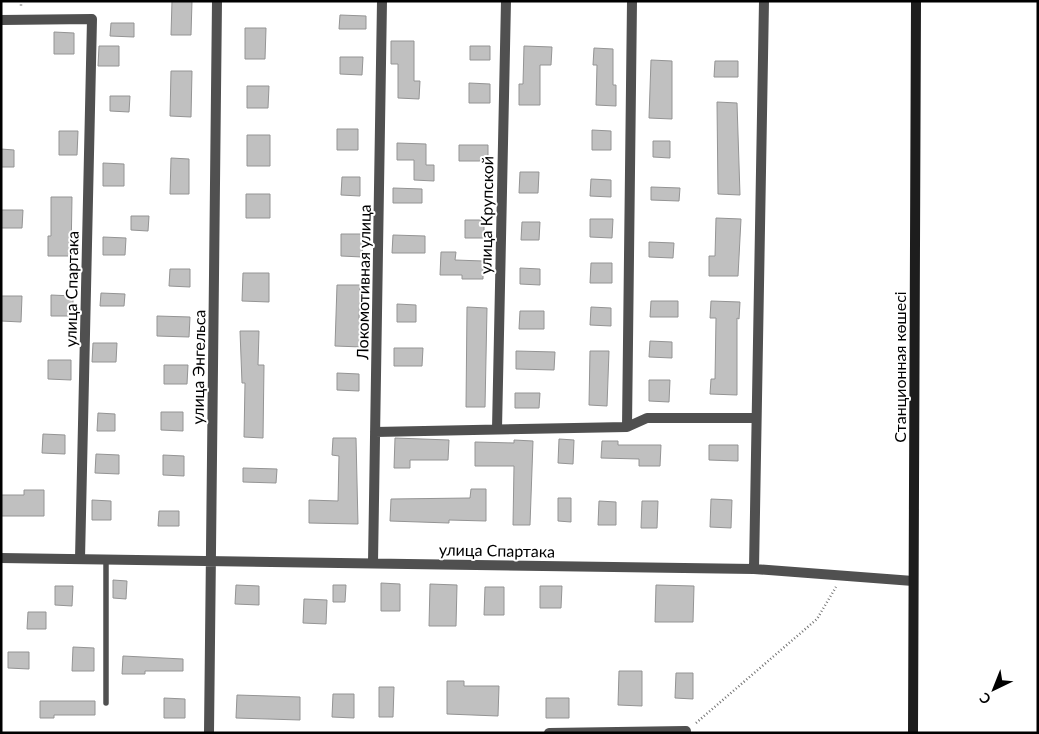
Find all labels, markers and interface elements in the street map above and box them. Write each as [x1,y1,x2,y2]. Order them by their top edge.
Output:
street label: улица Крупской [475,156,497,274]
street label: Локомотивная улица [352,204,374,361]
street label: улица Спартака [60,231,82,347]
street label: Станционная көшесі [890,291,909,443]
street label: улица Энгельса [188,309,208,425]
street label: улица Спартака [439,539,555,561]
north arrow [969,664,1019,714]
text: С [975,689,994,708]

